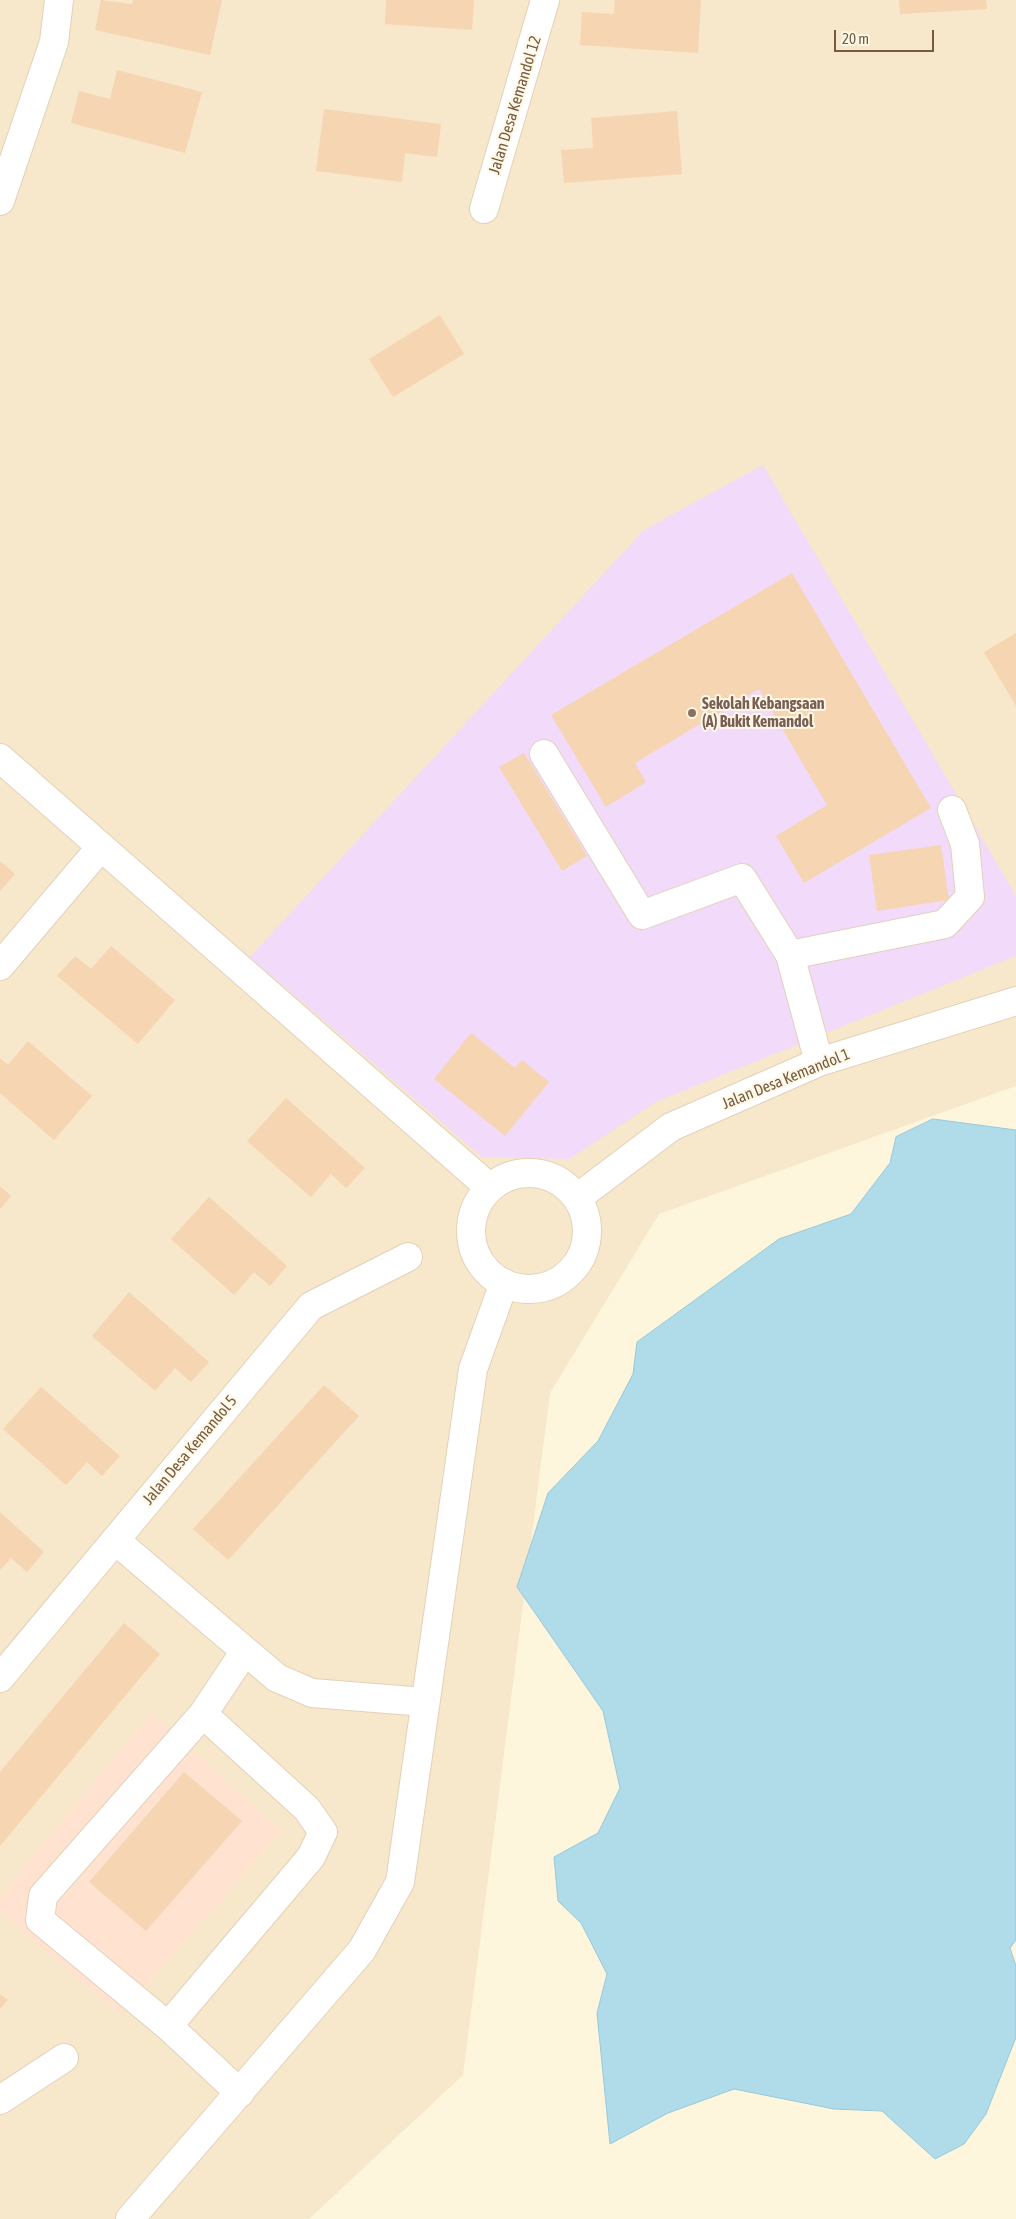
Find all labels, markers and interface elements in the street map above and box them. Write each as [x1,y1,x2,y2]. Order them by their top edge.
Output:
scale bar [836,20,936,52]
text: 20 m [842,30,869,47]
street label: Jalan Desa Kemandol 12 [485,33,545,177]
place label: Sekolah Kebangsaan (A) Bukit Kemandol [702,694,825,732]
marker: Sekolah Kebangsaan (A) Bukit Kemandol [686,707,698,719]
street label: Jalan Desa Kemandol 1 [719,1045,853,1113]
street label: Jalan Desa Kemandol 5 [139,1392,241,1508]

